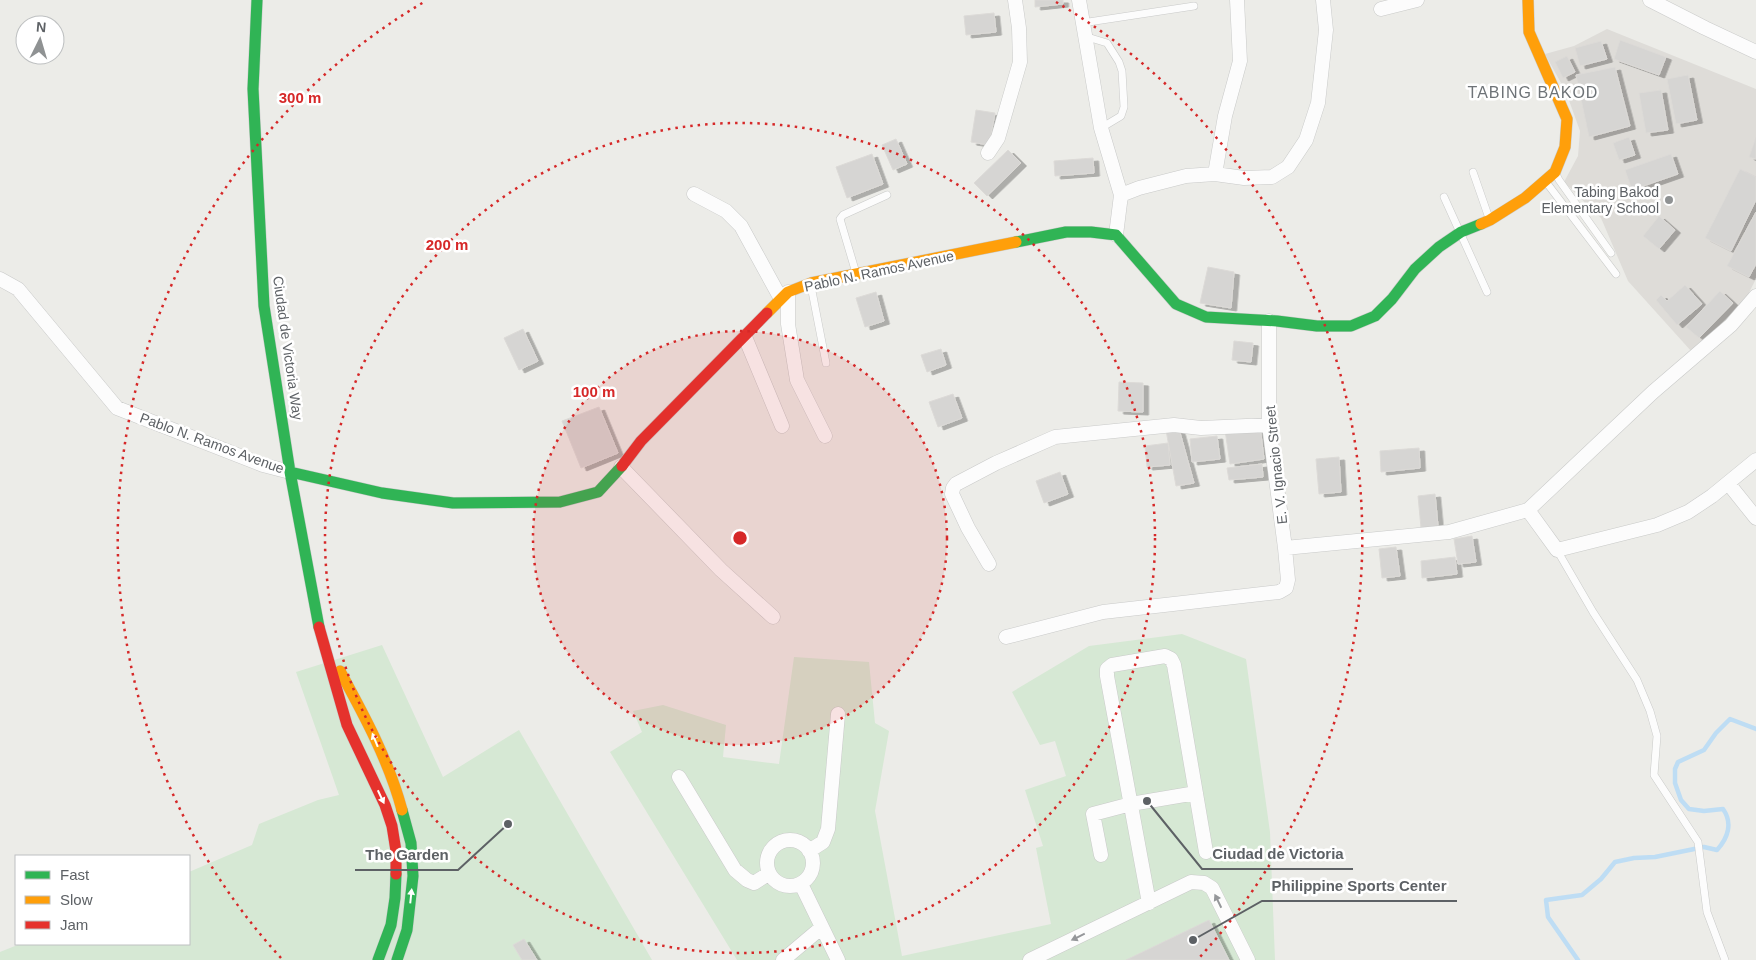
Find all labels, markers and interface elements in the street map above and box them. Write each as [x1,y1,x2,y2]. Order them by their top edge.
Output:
north arrow [15,15,65,65]
text: N [35,19,47,35]
district label: TABING BAKOD [1468,84,1598,101]
text: 300 m [279,89,321,106]
place label: Tabing Bakod Elementary School [1541,184,1659,216]
marker: Tabing Bakod Elementary School [1663,194,1675,206]
text: 200 m [426,236,468,253]
street label: Pablo N. Ramos Avenue [803,247,955,295]
street label: Ciudad de Victoria Way [270,275,306,421]
text: 100 m [573,383,615,400]
street label: E. V. Ignacio Street [1262,405,1290,525]
street label: Pablo N. Ramos Avenue [138,409,286,477]
centre of rings [731,529,749,547]
one-way arrow [370,733,378,747]
one-way arrow [377,790,385,804]
callout: Ciudad de Victoria [1202,839,1353,869]
callout: The Garden [355,840,458,870]
text: Ciudad de Victoria [1212,845,1344,862]
text: The Garden [365,846,449,863]
legend [15,855,190,945]
text: Fast [60,866,90,883]
callout: Philippine Sports Center [1262,871,1457,901]
text: Philippine Sports Center [1271,877,1447,894]
one-way arrow [407,887,415,903]
text: Slow [60,891,93,908]
one-way arrow [1214,893,1223,908]
text: Jam [60,916,88,933]
one-way arrow [1071,933,1085,941]

